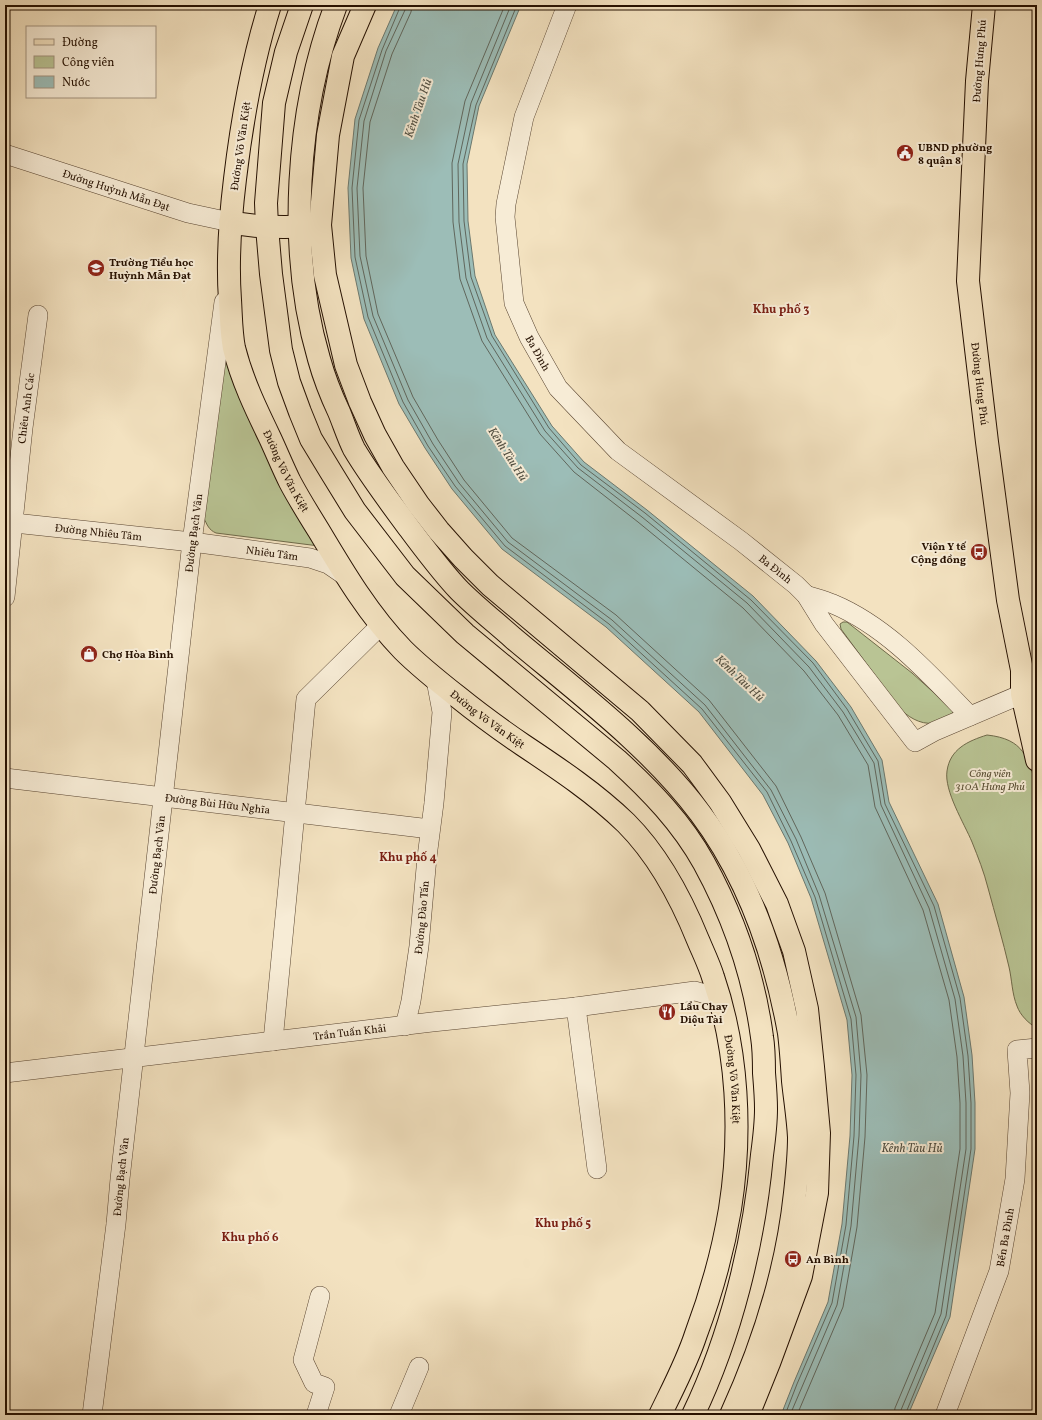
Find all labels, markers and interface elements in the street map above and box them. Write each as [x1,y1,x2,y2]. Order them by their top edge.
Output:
street label: Đường Hưng Phú [970,19,991,103]
legend [26,26,156,98]
text: Đường [62,35,98,51]
text: Công viên [62,55,114,71]
text: Nước [62,75,90,91]
water label: Kênh Tàu Hủ [401,77,436,140]
street label: Đường Võ Văn Kiệt [228,100,255,192]
place label: UBND phường 8 quận 8 [918,141,992,169]
public building icon: UBND phường 8 quận 8 [895,143,915,163]
street label: Đường Huỳnh Mẫn Đạt [60,167,172,216]
place label: Trường Tiểu học Huỳnh Mẫn Đạt [109,256,193,284]
school or university icon: Trường Tiểu học Huỳnh Mẫn Đạt [86,258,106,278]
district label: Khu phố 3 [753,302,809,318]
street label: Ba Đình [521,333,553,375]
street label: Đường Hưng Phú [966,342,991,426]
street label: Chiêu Anh Các [15,372,39,445]
water label: Kênh Tàu Hủ [484,425,531,485]
street label: Đường Võ Văn Kiệt [258,428,312,516]
street label: Đường Bạch Vân [183,492,207,573]
street label: Đường Nhiêu Tâm [54,521,143,546]
place label: Viện Y tế Cộng đồng [911,540,967,568]
bus stop icon: Viện Y tế Cộng đồng [969,542,989,562]
street label: Nhiêu Tâm [245,543,299,565]
street label: Ba Đình [755,552,795,588]
shop icon: Chợ Hòa Bình [79,644,99,664]
place label: Chợ Hòa Bình [102,648,174,663]
water label: Kênh Tàu Hủ [711,652,767,705]
street label: Đường Võ Văn Kiệt [446,687,528,753]
park label: Công viên 310A Hưng Phú [954,767,1025,795]
street label: Đường Bùi Hữu Nghĩa [164,791,271,819]
street label: Đường Bạch Vân [146,814,170,895]
district label: Khu phố 4 [379,850,437,866]
street label: Đường Đào Tấn [412,880,434,956]
place label: Lẩu Chay Diệu Tài [680,1000,728,1028]
restaurant icon: Lẩu Chay Diệu Tài [657,1002,677,1022]
street label: Trần Tuấn Khải [312,1022,387,1045]
street label: Đường Võ Văn Kiệt [719,1034,743,1124]
street label: Đường Bạch Vân [111,1136,134,1217]
water label: Kênh Tàu Hủ [881,1141,943,1157]
street label: Bến Ba Đình [994,1206,1019,1268]
district label: Khu phố 5 [535,1216,591,1232]
district label: Khu phố 6 [221,1230,279,1246]
bus stop icon: An Bình [783,1249,803,1269]
place label: An Bình [806,1253,849,1268]

